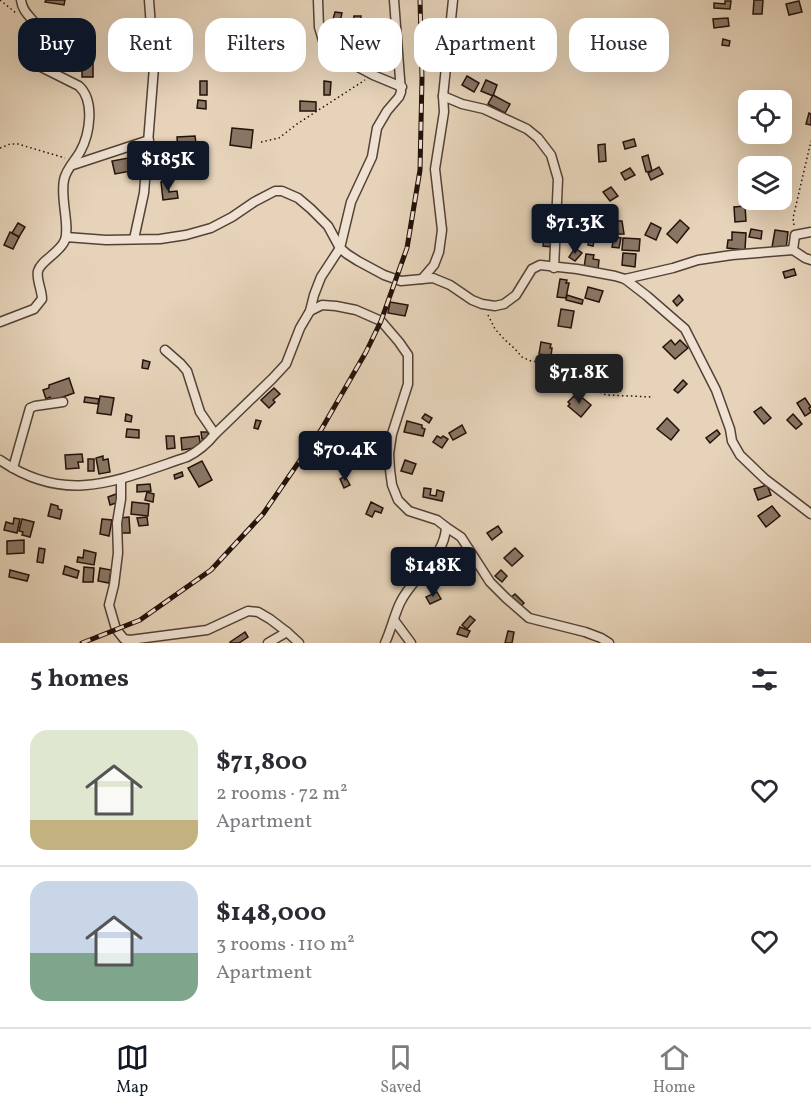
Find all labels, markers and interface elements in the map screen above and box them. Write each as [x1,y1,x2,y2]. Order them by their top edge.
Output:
chip: Buy [18,18,96,72]
chip: Rent [108,18,193,72]
chip: Filters [205,18,306,72]
chip: New [318,18,402,72]
chip: Apartment [414,18,557,72]
chip: House [569,18,669,72]
map controls [738,90,792,210]
button: locate [738,90,792,144]
pin: $185K [126,141,210,192]
text: $185K [141,146,195,174]
button: layers [738,156,792,210]
pin: $71.3K [526,204,624,255]
text: $71.3K [546,209,604,237]
pin: $71.8K [530,354,628,405]
text: $71.8K [549,359,609,387]
pin: $70.4K [296,431,394,482]
text: $70.4K [313,436,377,464]
pin: $148K [391,547,475,598]
text: $148K [405,552,461,580]
text: 5 homes [30,661,129,697]
icon: filters [748,663,781,696]
text: $71,800 [216,744,307,780]
icon: home [78,754,150,826]
icon: heart [748,774,781,807]
text: 2 rooms · 72 m² [216,780,348,808]
text: Apartment [216,808,312,836]
text: $148,000 [216,895,326,931]
icon: home [78,905,150,977]
icon: heart [748,925,781,958]
text: 3 rooms · 110 m² [216,931,355,959]
text: Apartment [216,959,312,987]
tab: Map [116,1041,149,1099]
tab: Saved [380,1041,421,1099]
tab: Home [653,1041,695,1099]

